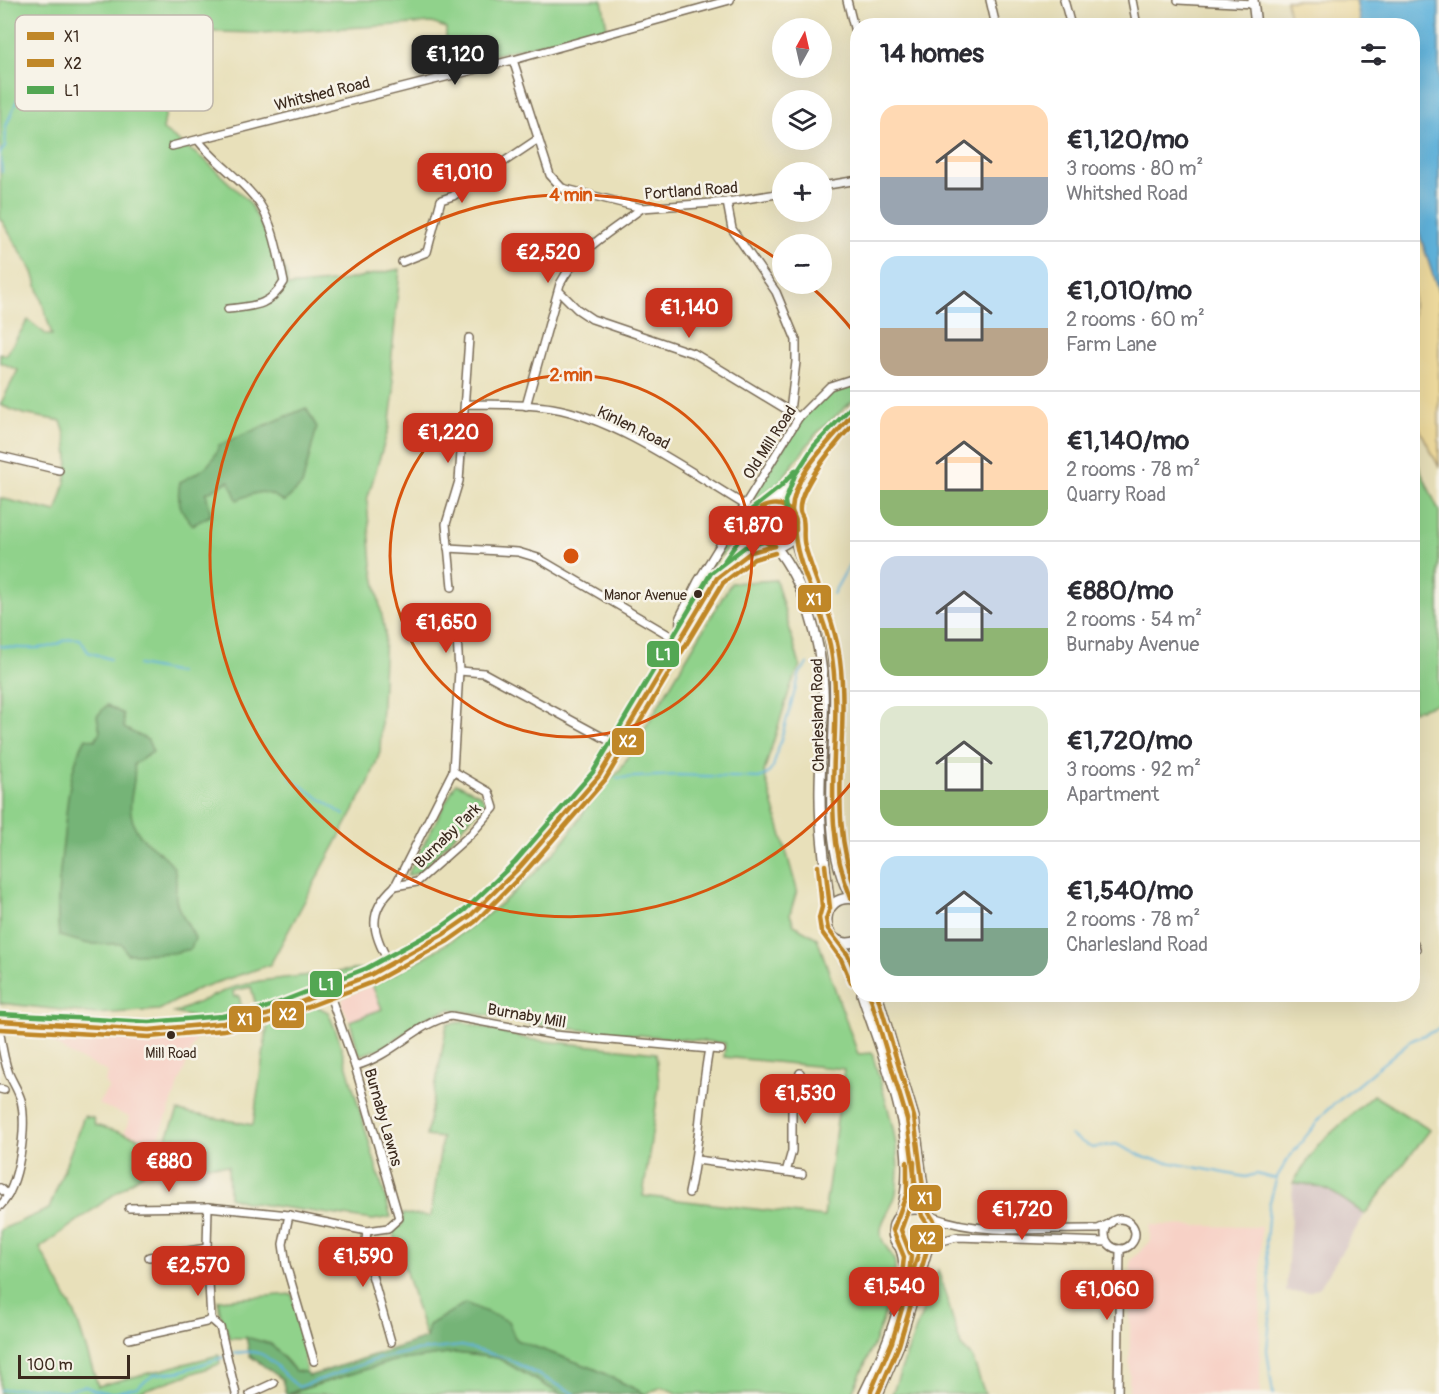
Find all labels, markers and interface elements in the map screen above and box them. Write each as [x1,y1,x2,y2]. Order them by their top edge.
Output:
legend [15,15,213,111]
north arrow [772,18,832,78]
map controls [772,18,832,294]
text: X1 [64,27,79,47]
pin: €1,120 [406,35,504,86]
text: 14 homes [880,38,984,70]
icon: filters [1357,38,1390,71]
text: €1,120 [426,42,484,67]
text: X2 [64,54,82,74]
street label: Whitshed Road [272,72,372,115]
text: L1 [64,81,79,101]
button: layers [772,90,832,150]
text: €1,120/mo [1066,124,1189,156]
icon: home [928,129,1000,201]
pin: €1,010 [413,153,511,204]
text: 3 rooms · 80 m² [1066,156,1203,181]
text: €1,010 [431,160,493,185]
button: + [772,162,832,222]
street label: Portland Road [644,178,739,204]
text: Whitshed Road [1066,181,1188,206]
text: 4 min [549,184,593,207]
pin: €2,520 [499,233,597,284]
button: − [772,234,832,294]
text: €2,520 [515,240,581,265]
text: €1,010/mo [1066,275,1192,307]
icon: home [928,280,1000,352]
pin: €1,140 [640,288,738,339]
text: €1,140 [659,295,719,320]
text: 2 rooms · 60 m² [1066,307,1205,332]
text: Farm Lane [1066,332,1157,357]
text: 2 min [549,364,593,387]
street label: Kinlen Road [594,402,673,454]
street label: Old Mill Road [739,402,801,483]
pin: €1,220 [399,413,497,464]
text: €1,220 [417,420,479,445]
text: €1,140/mo [1066,425,1189,457]
icon: home [928,430,1000,502]
text: 2 rooms · 78 m² [1066,457,1200,482]
text: Quarry Road [1066,482,1166,507]
pin: €1,870 [704,506,802,557]
text: €1,870 [723,513,783,538]
centre of rings [561,546,581,566]
text: €880/mo [1066,575,1174,607]
icon: home [928,580,1000,652]
line badge: X1 [797,584,832,613]
place label: Manor Avenue [604,587,687,604]
marker: Manor Avenue [692,588,704,600]
text: X1 [806,590,822,610]
pin: €1,650 [397,603,495,654]
text: 2 rooms · 54 m² [1066,607,1202,632]
text: €1,650 [415,610,477,635]
text: Burnaby Avenue [1066,632,1199,657]
line badge: L1 [646,640,680,668]
text: L1 [655,645,671,665]
street label: Charlesland Road [807,658,829,772]
text: €1,720/mo [1066,725,1192,757]
line badge: X2 [611,727,645,756]
icon: home [928,730,1000,802]
text: X2 [619,732,637,752]
text: 3 rooms · 92 m² [1066,757,1201,782]
text: Apartment [1066,782,1159,807]
street label: Burnaby Park [410,799,486,873]
text: €1,540/mo [1066,875,1193,907]
icon: home [928,880,1000,952]
text: 2 rooms · 78 m² [1066,907,1200,932]
text: Charlesland Road [1066,932,1208,957]
line badge: L1 [309,970,343,998]
text: L1 [318,975,334,995]
street label: Burnaby Mill [486,999,568,1033]
line badge: X2 [271,1000,305,1029]
line badge: X1 [228,1005,262,1033]
text: X2 [279,1005,297,1025]
text: X1 [237,1010,253,1030]
marker: Mill Road [165,1029,177,1041]
place label: Mill Road [145,1045,197,1062]
street label: Burnaby Lawns [360,1066,407,1168]
pin: €1,530 [756,1074,854,1125]
text: €1,530 [774,1081,836,1106]
pin: €880 [133,1142,205,1193]
text: €880 [145,1149,193,1174]
line badge: X1 [908,1184,942,1212]
text: X1 [917,1189,933,1209]
pin: €1,720 [973,1190,1071,1241]
text: €1,720 [991,1197,1053,1222]
line badge: X2 [909,1224,944,1253]
text: X2 [918,1229,936,1249]
pin: €1,590 [314,1237,412,1288]
text: €1,590 [333,1244,393,1269]
pin: €2,570 [149,1246,247,1297]
text: €2,570 [166,1253,230,1278]
pin: €1,540 [845,1267,943,1318]
pin: €1,060 [1058,1270,1156,1321]
text: €1,540 [863,1274,925,1299]
text: €1,060 [1074,1277,1140,1302]
scale bar [18,1352,130,1380]
text: 100 m [27,1355,73,1375]

